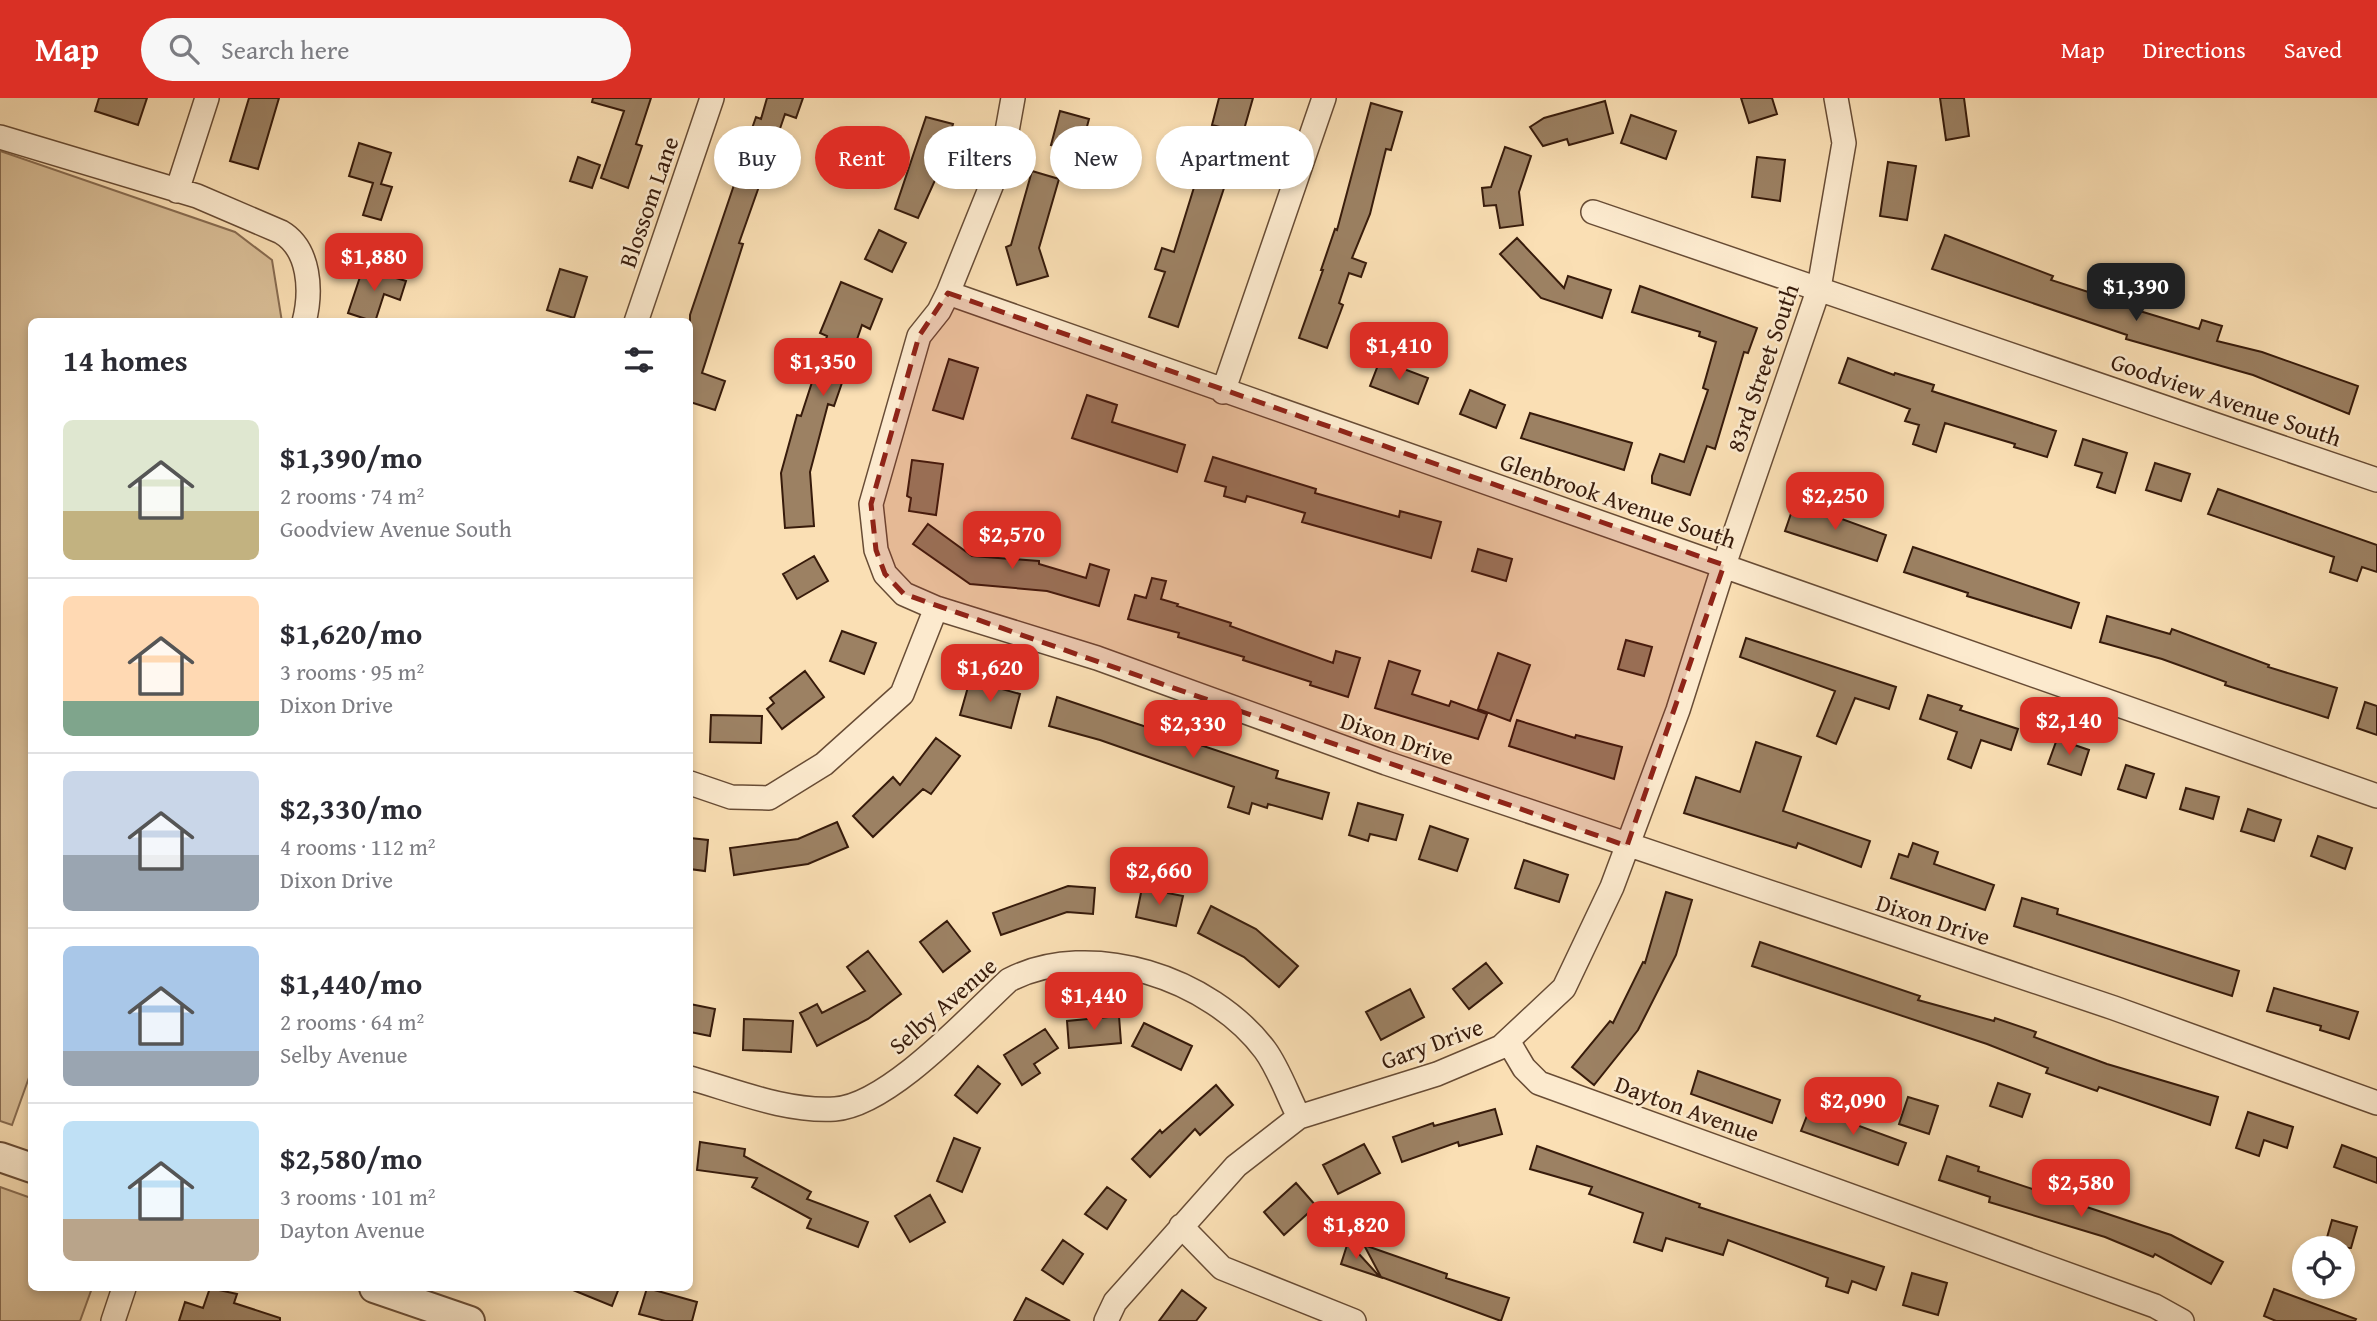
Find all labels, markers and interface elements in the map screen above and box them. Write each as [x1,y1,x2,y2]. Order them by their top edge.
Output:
search box [141,18,631,81]
text: Map [35,25,99,73]
icon: search [165,30,203,68]
text: Search here [221,30,349,69]
text: Map [2061,32,2105,67]
text: Directions [2143,32,2246,67]
text: Saved [2284,32,2342,67]
chip: Buy [714,126,801,189]
chip: Rent [815,126,910,189]
chip: Filters [924,126,1036,189]
chip: New [1050,126,1142,189]
chip: Apartment [1156,126,1314,189]
street label: Blossom Lane [610,132,687,272]
pin: $1,880 [317,234,431,293]
text: $1,880 [341,239,407,272]
pin: $1,390 [2079,264,2193,323]
text: $1,390 [2103,269,2169,302]
street label: 83rd Street South [1717,279,1808,457]
pin: $1,410 [1342,322,1456,382]
text: $1,410 [1366,328,1432,361]
text: 14 homes [63,338,188,382]
pin: $1,350 [766,338,880,398]
icon: filters [620,341,658,379]
text: $1,350 [790,344,856,377]
street label: Goodview Avenue South [2106,344,2347,456]
text: $1,390/mo [280,435,422,479]
street label: Glenbrook Avenue South [1495,444,1741,558]
icon: home [119,448,203,532]
pin: $2,250 [1778,472,1892,532]
text: $2,250 [1802,478,1868,511]
text: 2 rooms · 74 m² [280,479,424,512]
text: Goodview Avenue South [280,512,512,545]
pin: $2,570 [955,512,1069,571]
text: $2,570 [979,517,1045,550]
text: $1,620/mo [280,611,422,655]
icon: home [119,624,203,708]
pin: $1,620 [933,644,1047,704]
text: $1,620 [957,650,1023,683]
text: 3 rooms · 95 m² [280,655,424,688]
text: Dixon Drive [280,688,393,721]
pin: $2,140 [2012,698,2126,757]
pin: $2,330 [1136,700,1250,760]
street label: Dixon Drive [1336,703,1459,774]
text: $2,140 [2036,703,2102,736]
text: $2,330 [1160,706,1226,739]
text: $2,330/mo [280,786,422,830]
icon: home [119,799,203,883]
text: 4 rooms · 112 m² [280,830,435,863]
pin: $2,660 [1102,848,1216,907]
text: $2,660 [1126,853,1192,886]
text: Dixon Drive [280,863,393,896]
street label: Dixon Drive [1872,885,1995,954]
street label: Selby Avenue [881,949,1004,1062]
text: $1,440/mo [280,961,422,1005]
pin: $1,440 [1037,972,1151,1032]
icon: home [119,974,203,1058]
text: $1,440 [1061,978,1127,1011]
text: 2 rooms · 64 m² [280,1005,424,1038]
street label: Gary Drive [1376,1009,1488,1078]
text: Selby Avenue [280,1038,408,1071]
street label: Dayton Avenue [1610,1066,1764,1151]
pin: $2,090 [1796,1077,1910,1137]
text: $2,090 [1820,1083,1886,1116]
text: $2,580/mo [280,1136,422,1180]
icon: home [119,1149,203,1233]
pin: $2,580 [2024,1160,2138,1219]
text: $2,580 [2048,1165,2114,1198]
text: 3 rooms · 101 m² [280,1180,435,1213]
pin: $1,820 [1299,1202,1413,1261]
text: $1,820 [1323,1207,1389,1240]
text: Dayton Avenue [280,1213,425,1246]
map controls [2292,1236,2355,1299]
button: locate [2292,1236,2355,1299]

